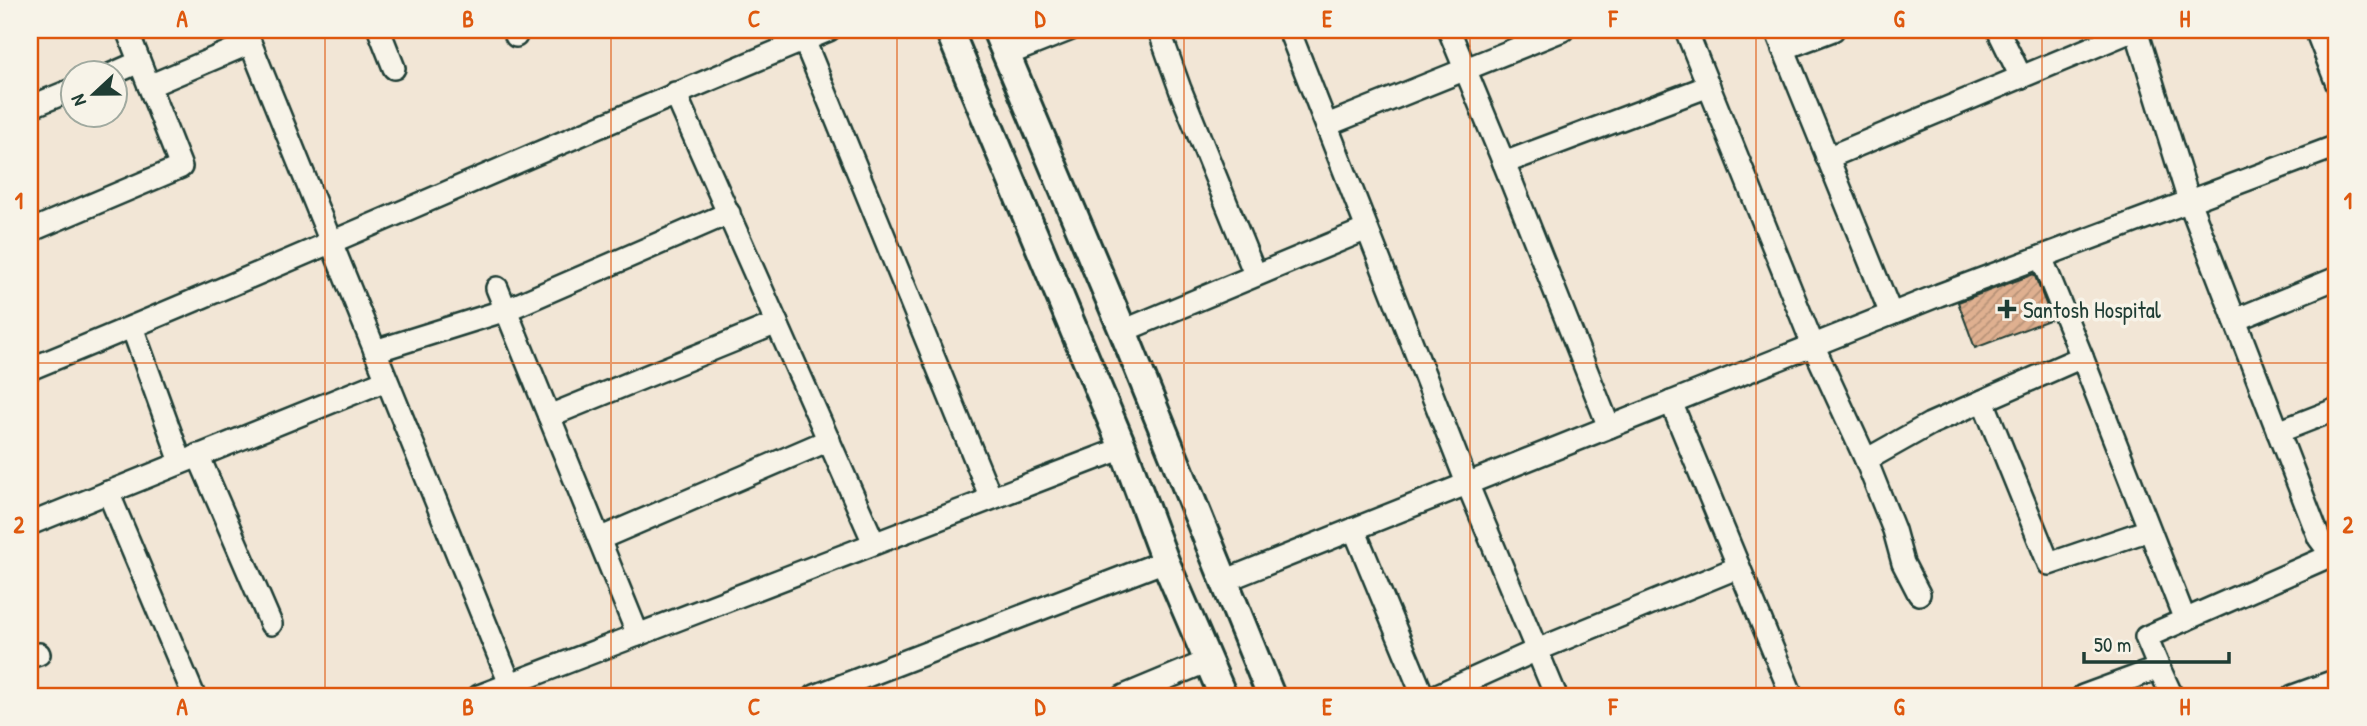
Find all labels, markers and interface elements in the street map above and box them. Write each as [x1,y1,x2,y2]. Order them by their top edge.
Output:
text: A [176,3,188,34]
text: B [462,3,474,34]
text: C [748,3,760,34]
text: D [1035,3,1047,34]
text: E [1322,3,1333,34]
text: F [1608,3,1619,34]
text: G [1893,3,1905,34]
text: H [2180,3,2191,34]
north arrow [60,60,130,130]
text: N [64,91,92,110]
text: 1 [15,185,23,216]
text: 1 [2344,185,2352,216]
place label: Santosh Hospital [2023,294,2162,325]
marker: Santosh Hospital [1997,299,2017,319]
text: 2 [14,509,25,540]
text: 2 [2343,509,2354,540]
scale bar [2084,621,2229,665]
text: 50 m [2094,630,2131,659]
text: A [176,691,188,722]
text: B [462,691,474,722]
text: C [748,691,760,722]
text: D [1035,691,1047,722]
text: E [1322,691,1333,722]
text: F [1608,691,1619,722]
text: G [1893,691,1905,722]
text: H [2180,691,2191,722]

